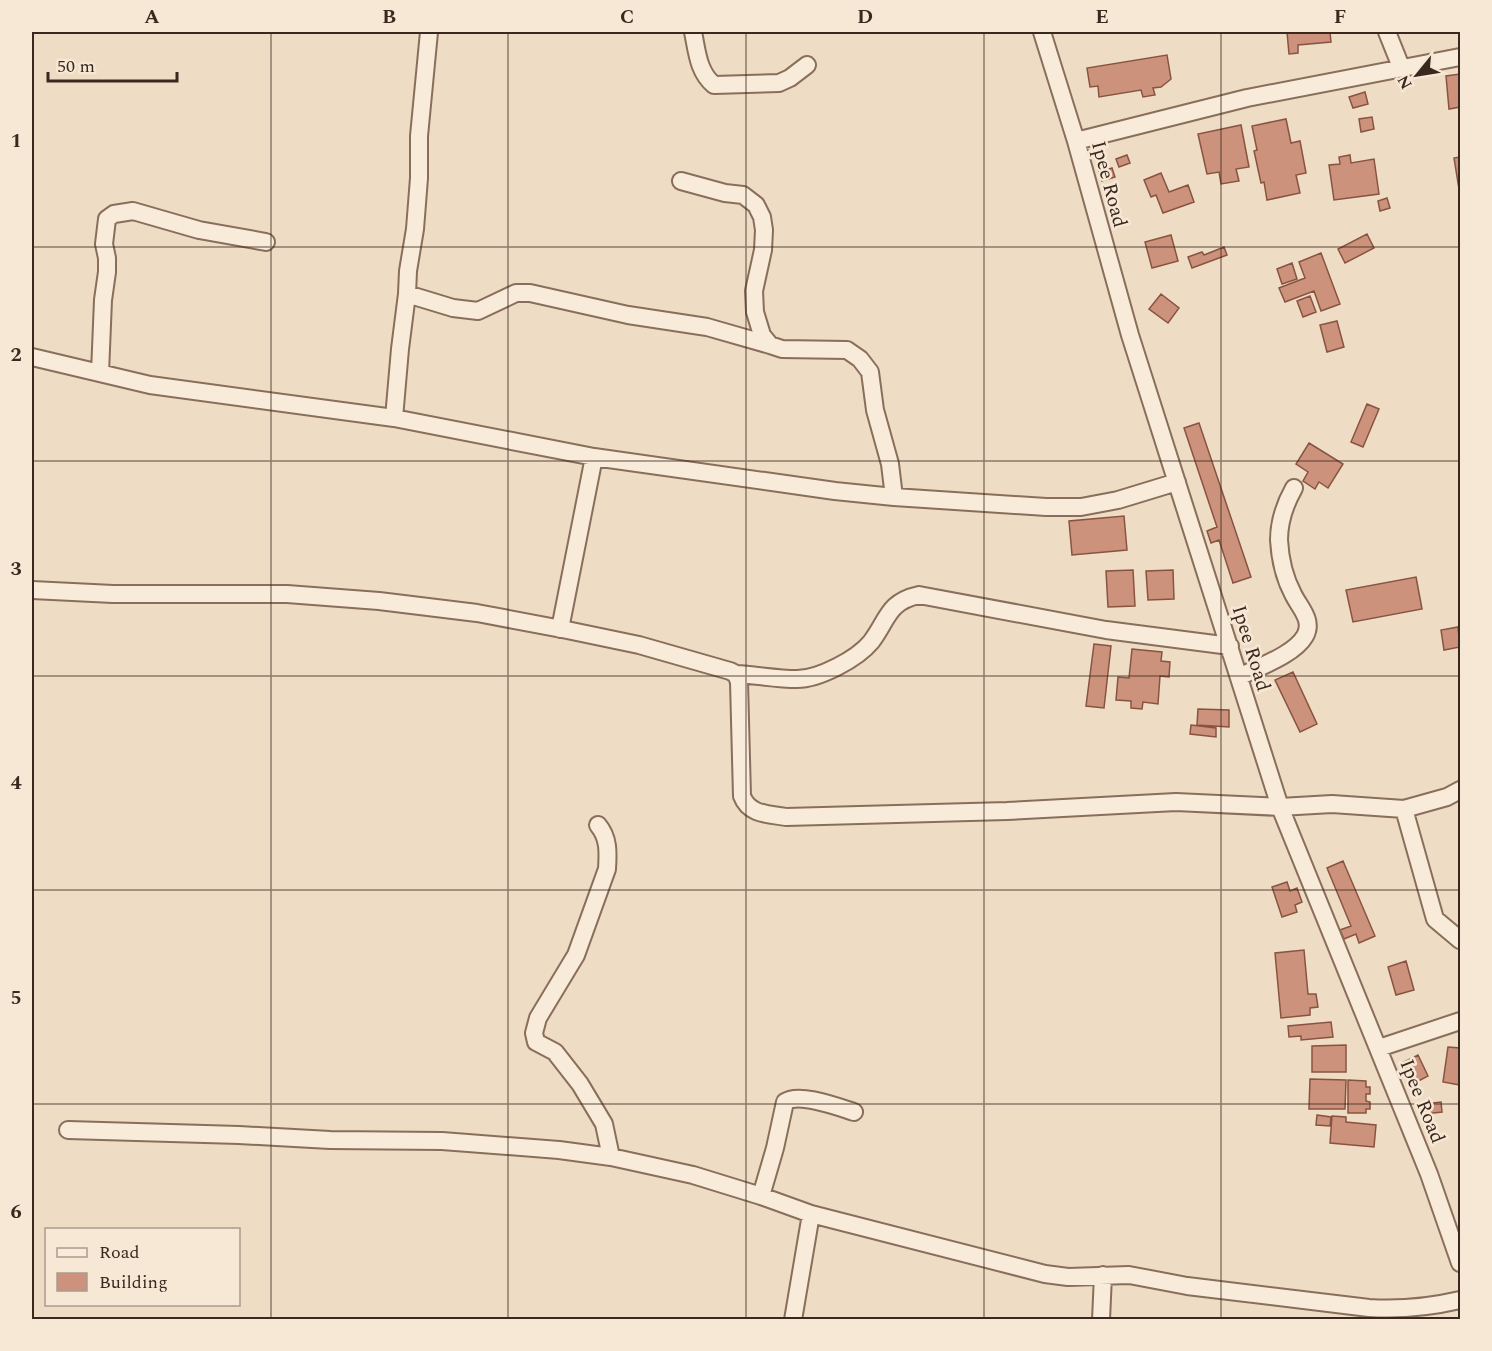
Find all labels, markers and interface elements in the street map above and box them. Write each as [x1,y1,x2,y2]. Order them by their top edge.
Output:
text: A [144,2,160,32]
text: B [382,2,396,32]
text: C [620,2,634,32]
text: D [857,2,873,32]
text: E [1095,2,1109,32]
text: F [1334,2,1346,32]
scale bar [48,45,177,83]
north arrow [1387,45,1447,105]
text: 50 m [57,53,95,80]
text: N [1391,70,1419,94]
text: 1 [10,126,22,156]
street label: Ipee Road [1083,138,1135,231]
text: 2 [10,340,22,370]
text: 3 [10,554,22,584]
street label: Ipee Road [1224,602,1278,695]
text: 4 [10,768,22,798]
text: 5 [10,983,22,1013]
street label: Ipee Road [1392,1055,1453,1148]
text: 6 [10,1197,22,1227]
legend [45,1228,240,1306]
text: Road [99,1239,140,1266]
text: Building [99,1269,168,1296]

